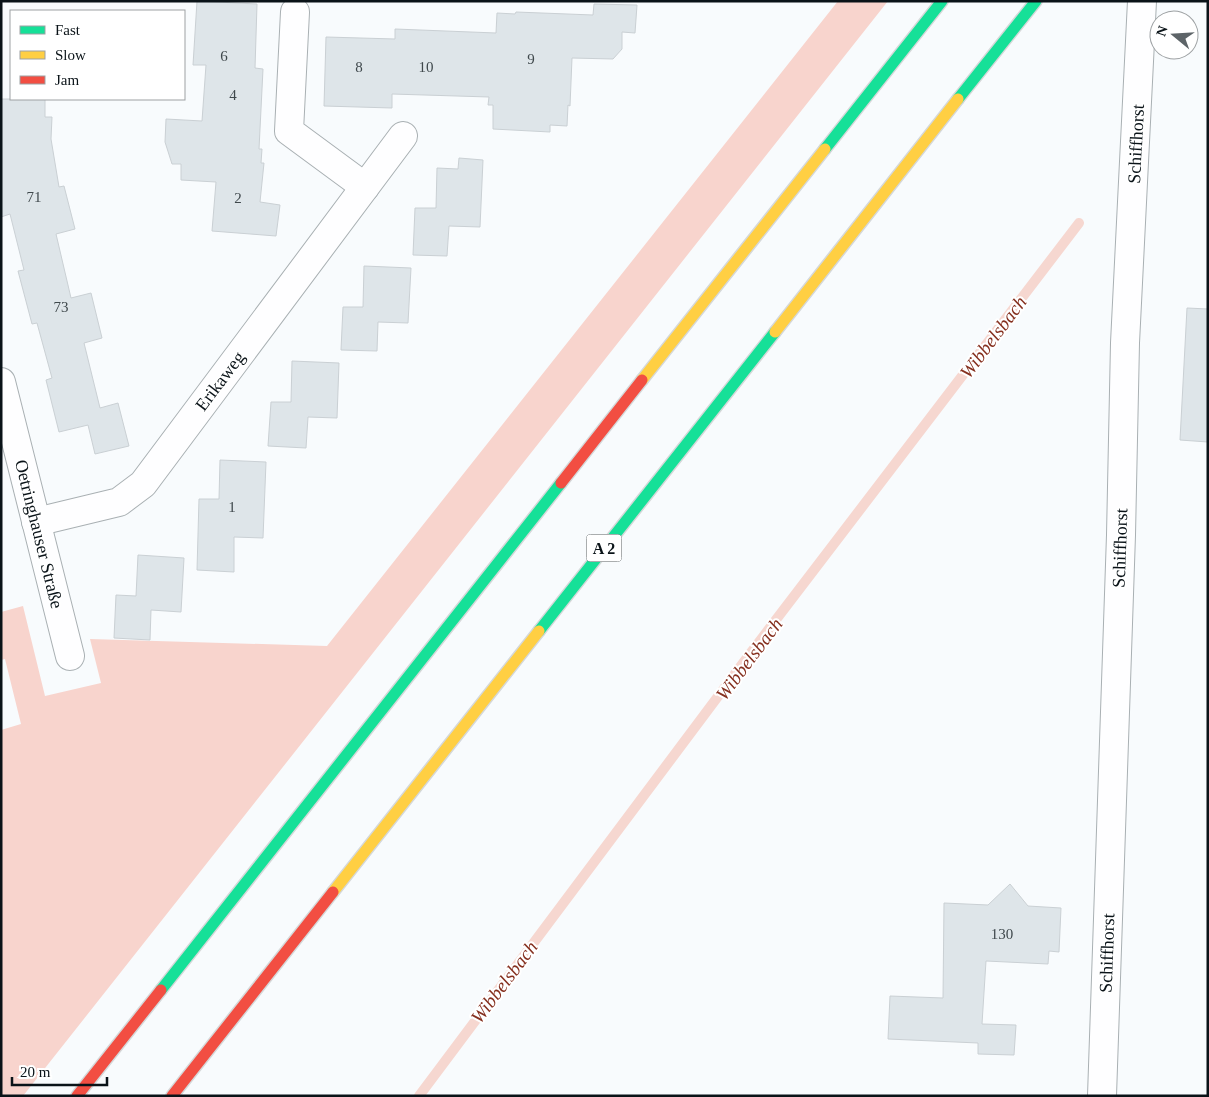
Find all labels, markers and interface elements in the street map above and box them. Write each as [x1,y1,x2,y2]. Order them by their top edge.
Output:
legend [10,10,185,100]
north arrow [1149,10,1199,60]
text: Fast [55,22,81,38]
text: N [1153,24,1171,38]
text: Slow [55,47,86,63]
house number: 6 [220,48,228,64]
house number: 9 [527,51,535,67]
house number: 8 [355,59,363,75]
house number: 10 [419,59,434,75]
text: Jam [55,72,79,88]
house number: 4 [229,87,237,103]
street label: Schiffhorst [1124,104,1148,184]
house number: 71 [27,189,42,205]
house number: 2 [234,190,242,206]
water label: Wibbelsbach [955,292,1031,382]
house number: 73 [54,299,69,315]
street label: Erikaweg [191,347,249,415]
street label: Oetringhauser Straße [11,458,67,610]
house number: 1 [228,499,236,515]
street label: Schiffhorst [1109,508,1131,588]
road number: A 2 [586,534,622,562]
water label: Wibbelsbach [711,614,787,704]
street label: Schiffhorst [1096,913,1118,993]
house number: 130 [991,926,1013,942]
water label: Wibbelsbach [466,937,542,1027]
scale bar [12,1054,108,1086]
text: 20 m [20,1064,51,1080]

